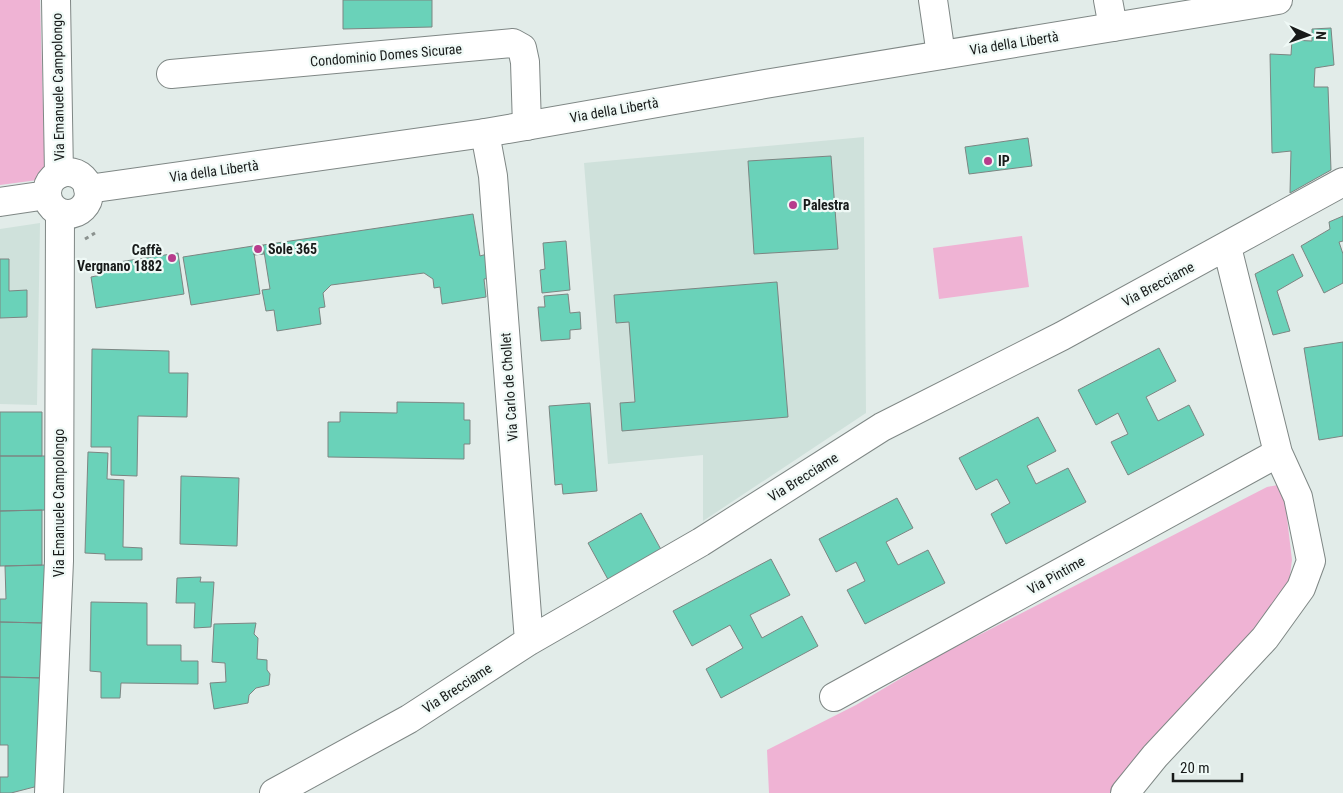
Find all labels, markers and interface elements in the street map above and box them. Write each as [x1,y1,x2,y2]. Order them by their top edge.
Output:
north arrow [1283,10,1333,60]
street label: Via Emanuele Campolongo [49,13,67,161]
street label: Via della Libertà [968,28,1060,58]
text: N [1313,31,1329,40]
street label: Condominio Domes Sicurae [309,40,463,70]
street label: Via della Libertà [568,94,660,126]
place label: IP [998,153,1010,169]
marker: IP [982,155,994,167]
street label: Via della Libertà [169,157,259,185]
place label: Palestra [803,197,850,213]
marker: Palestra [787,199,799,211]
place label: Sole 365 [268,241,317,257]
place label: Caffè Vergnano 1882 [77,242,162,274]
marker: Sole 365 [252,243,264,255]
marker: Caffè Vergnano 1882 [166,252,178,264]
street label: Via Brecciame [1119,258,1197,310]
street label: Via Carlo de Chollet [497,332,521,442]
street label: Via Emanuele Campolongo [51,429,67,577]
street label: Via Brecciame [765,449,841,505]
street label: Via Pintime [1024,552,1088,597]
street label: Via Brecciame [419,659,495,716]
scale bar [1173,750,1242,782]
text: 20 m [1180,759,1210,777]

